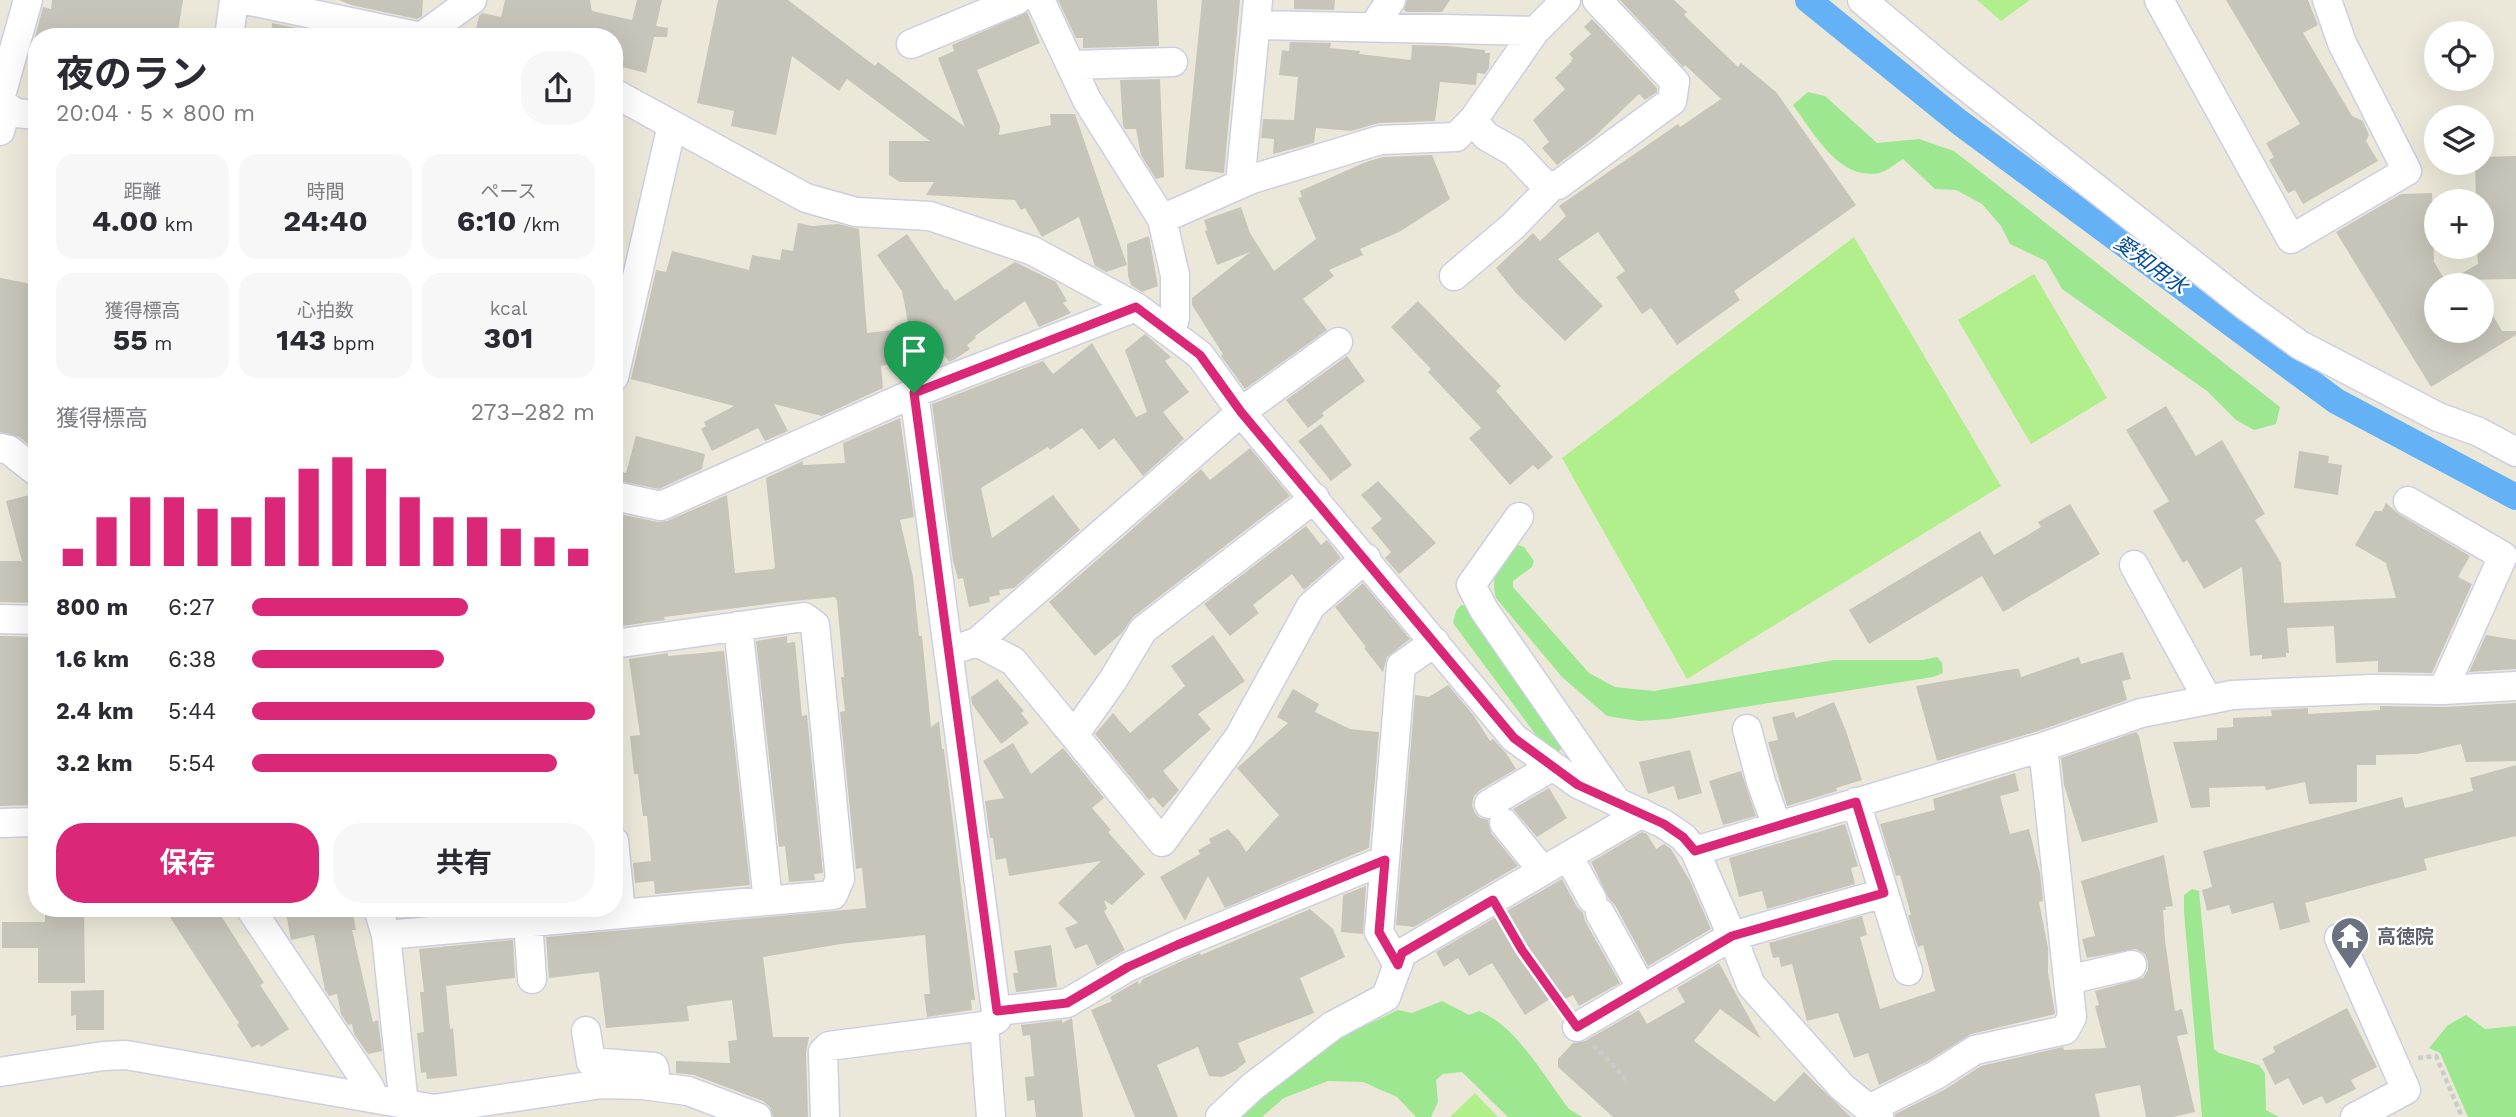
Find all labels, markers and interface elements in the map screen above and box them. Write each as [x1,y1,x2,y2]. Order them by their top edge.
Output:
map controls [2424,21,2494,343]
button: locate [2424,21,2494,91]
button: share [521,51,595,125]
text: 夜のラン [56,52,208,96]
text: 20:04 · 5 × 800 m [56,100,255,127]
button: layers [2424,105,2494,175]
text: 距離 [123,180,162,203]
text: 時間 [306,180,345,203]
text: ペース [480,180,537,203]
button: + [2424,189,2494,259]
text: 4.00 [92,203,158,238]
text: 24:40 [283,203,368,238]
text: 6:10 [457,203,517,238]
text: km [158,213,193,236]
text: /km [517,213,560,236]
water label: 愛知用水 [2110,229,2194,300]
button: − [2424,273,2494,343]
text: kcal [490,297,527,320]
text: 獲得標高 [104,299,181,322]
text: 心拍数 [297,299,354,322]
text: 301 [483,320,534,355]
pin [884,321,944,393]
text: 55 [113,322,148,357]
text: 143 [276,322,326,357]
text: m [148,332,172,355]
text: bpm [326,332,375,355]
icon: arrive [895,332,933,370]
text: 273–282 m [471,399,595,426]
text: 獲得標高 [56,405,148,432]
text: 800 m [56,594,128,621]
text: 6:27 [168,594,215,621]
text: 1.6 km [56,646,129,673]
text: 6:38 [168,646,216,673]
text: 2.4 km [56,698,134,725]
text: 5:44 [168,698,216,725]
text: 3.2 km [56,750,133,777]
text: 5:54 [168,750,216,777]
button: 保存 [56,823,319,903]
button: 共有 [333,823,595,903]
temple icon: 高徳院 [2329,915,2371,970]
place label: 高徳院 [2377,925,2434,948]

